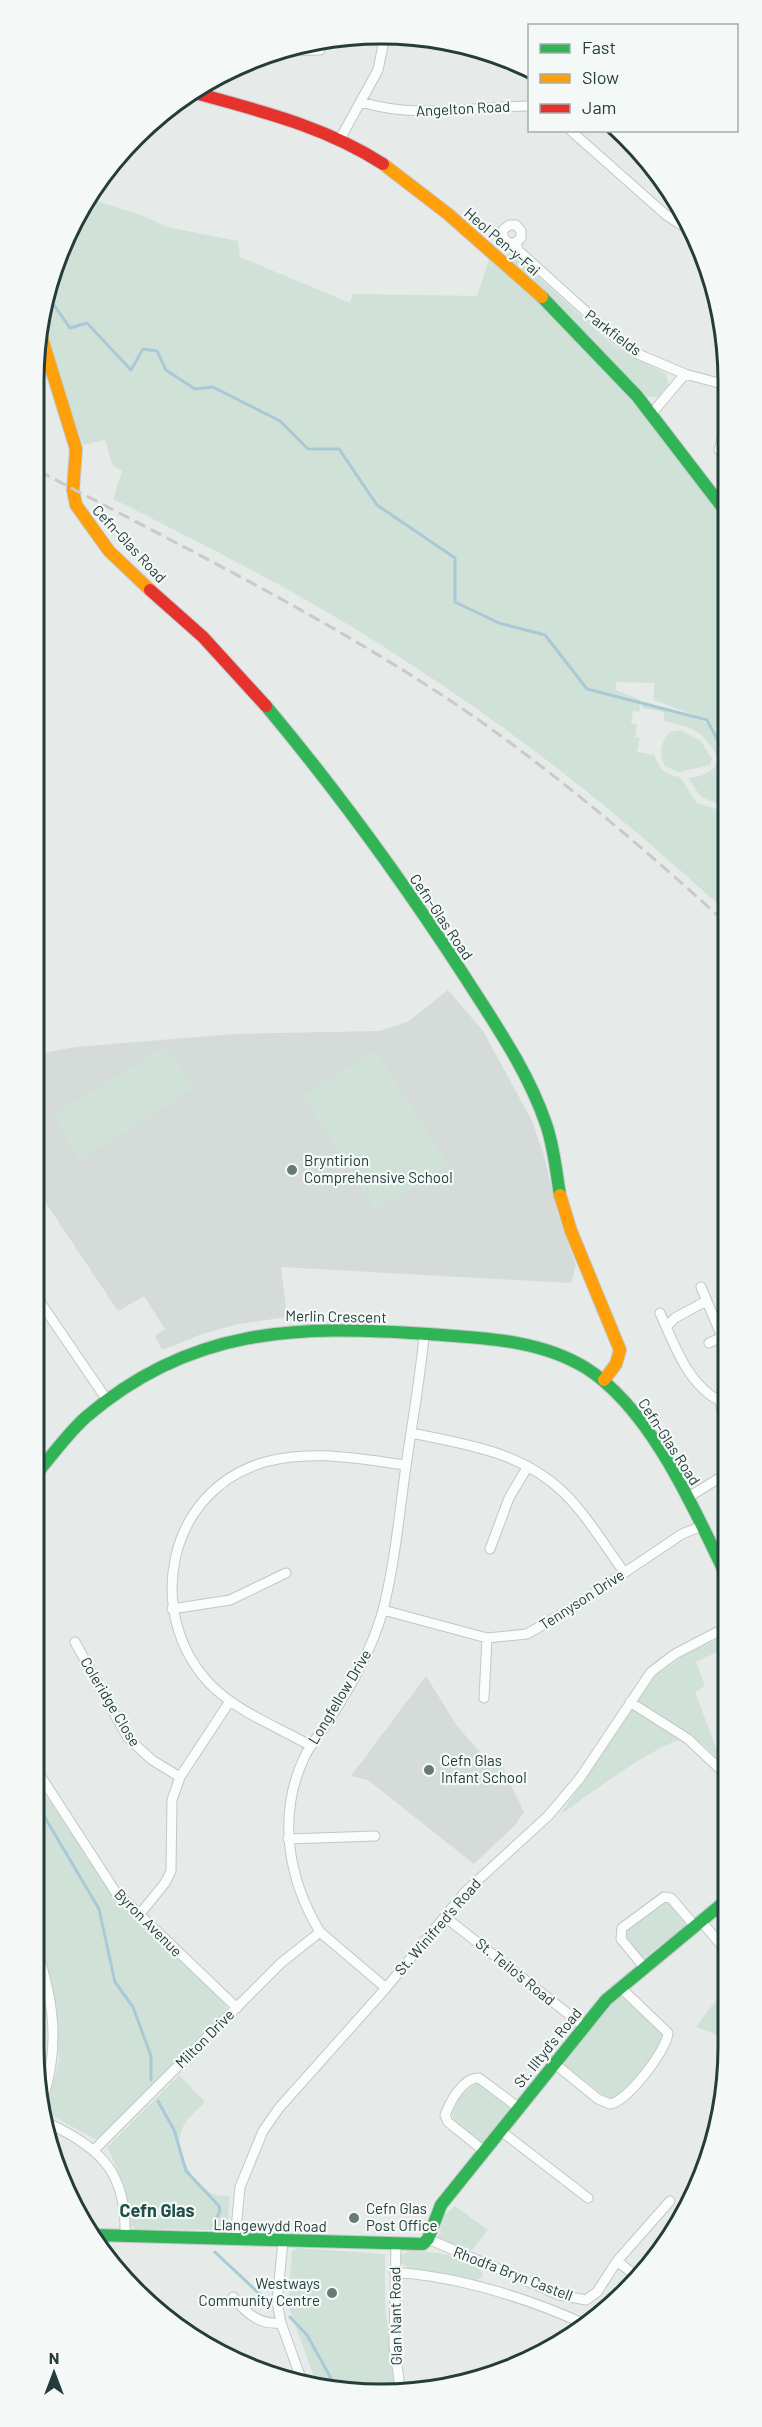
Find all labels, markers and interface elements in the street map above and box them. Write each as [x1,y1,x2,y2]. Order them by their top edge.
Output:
legend [528,24,738,132]
text: Fast [582,36,616,58]
text: Slow [582,66,619,88]
text: Jam [582,96,616,118]
street label: Angelton Road [415,97,511,119]
street label: Heol Pen-y-Fai [461,203,544,279]
street label: Parkfields [582,305,645,359]
street label: Cefn-Glas Road [89,501,170,586]
street label: Cefn-Glas Road [406,870,477,963]
place label: Bryntirion Comprehensive School [304,1151,453,1186]
marker: Bryntirion Comprehensive School [285,1163,299,1177]
street label: Merlin Crescent [285,1306,387,1326]
street label: Cefn-Glas Road [635,1395,705,1488]
street label: Tennyson Drive [536,1565,627,1633]
street label: Longfellow Drive [304,1646,375,1747]
street label: Coleridge Close [77,1653,145,1749]
place label: Cefn Glas Infant School [441,1751,527,1786]
marker: Cefn Glas Infant School [422,1763,436,1777]
street label: St. Winifred's Road [390,1874,484,1978]
street label: Byron Avenue [111,1885,186,1960]
street label: St. Teilo's Road [472,1934,559,2009]
street label: St. Illtyd's Road [510,2004,585,2091]
street label: Milton Drive [171,2005,237,2071]
district label: Cefn Glas [120,2199,194,2221]
place label: Cefn Glas Post Office [366,2199,438,2234]
marker: Cefn Glas Post Office [347,2211,361,2225]
street label: Llangewydd Road [213,2215,327,2235]
street label: Rhodfa Bryn Castell [451,2242,576,2304]
street label: Glan Nant Road [385,2266,405,2366]
place label: Westways Community Centre [199,2274,320,2309]
marker: Westways Community Centre [325,2286,339,2300]
north arrow [24,2343,84,2403]
text: N [49,2348,59,2367]

